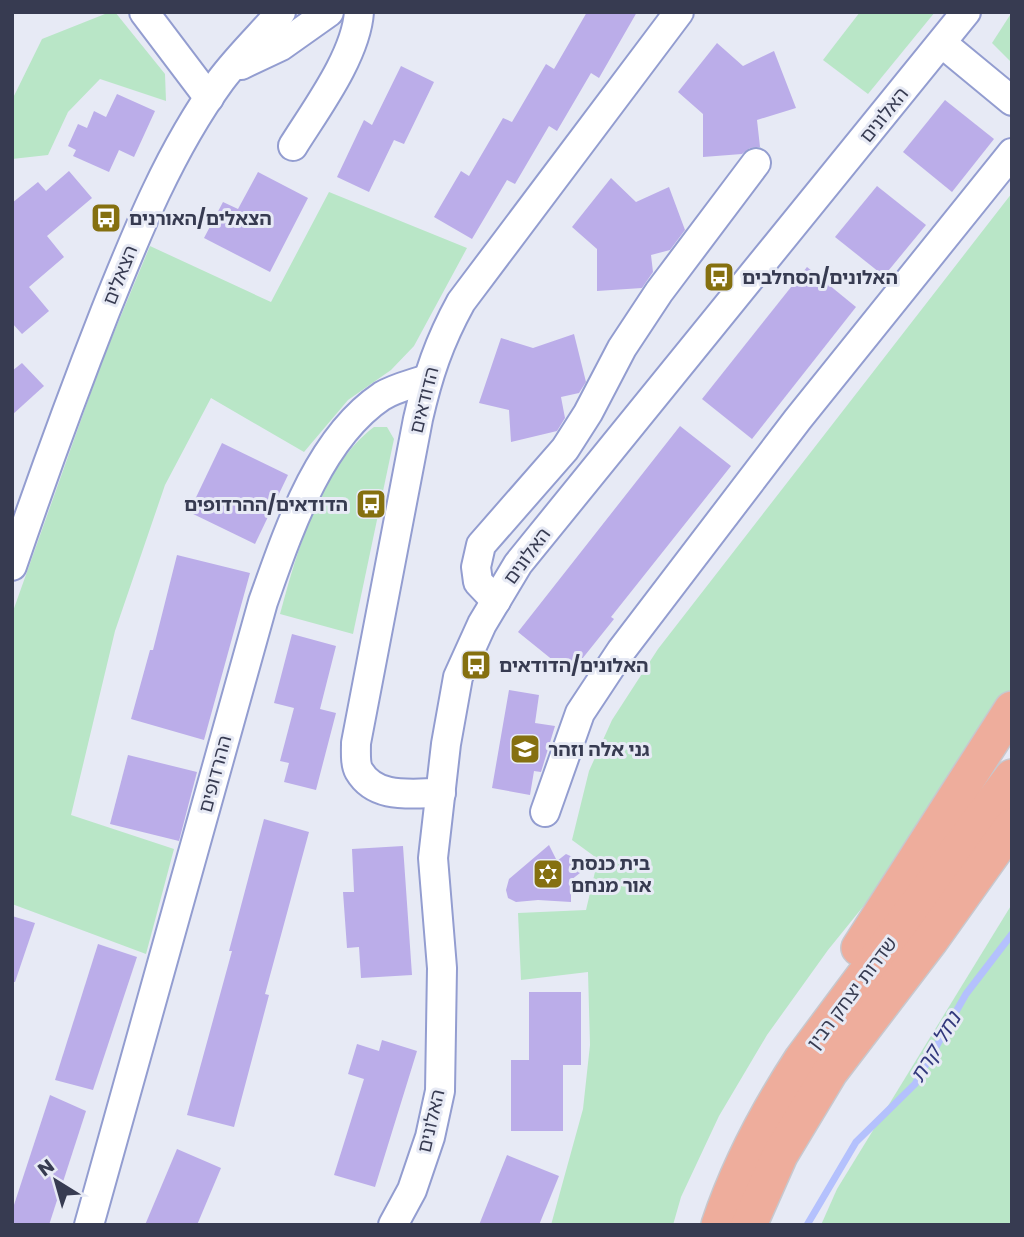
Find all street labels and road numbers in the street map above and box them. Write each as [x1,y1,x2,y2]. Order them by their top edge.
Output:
street label: האלונים [853,81,915,149]
street label: הצאלים [96,241,144,309]
street label: הדודאים [403,364,445,436]
street label: האלונים [497,522,557,590]
street label: ההרדופים [192,732,238,816]
street label: שדרות יצחק רבין [801,931,903,1055]
street label: האלונים [411,1087,451,1155]

